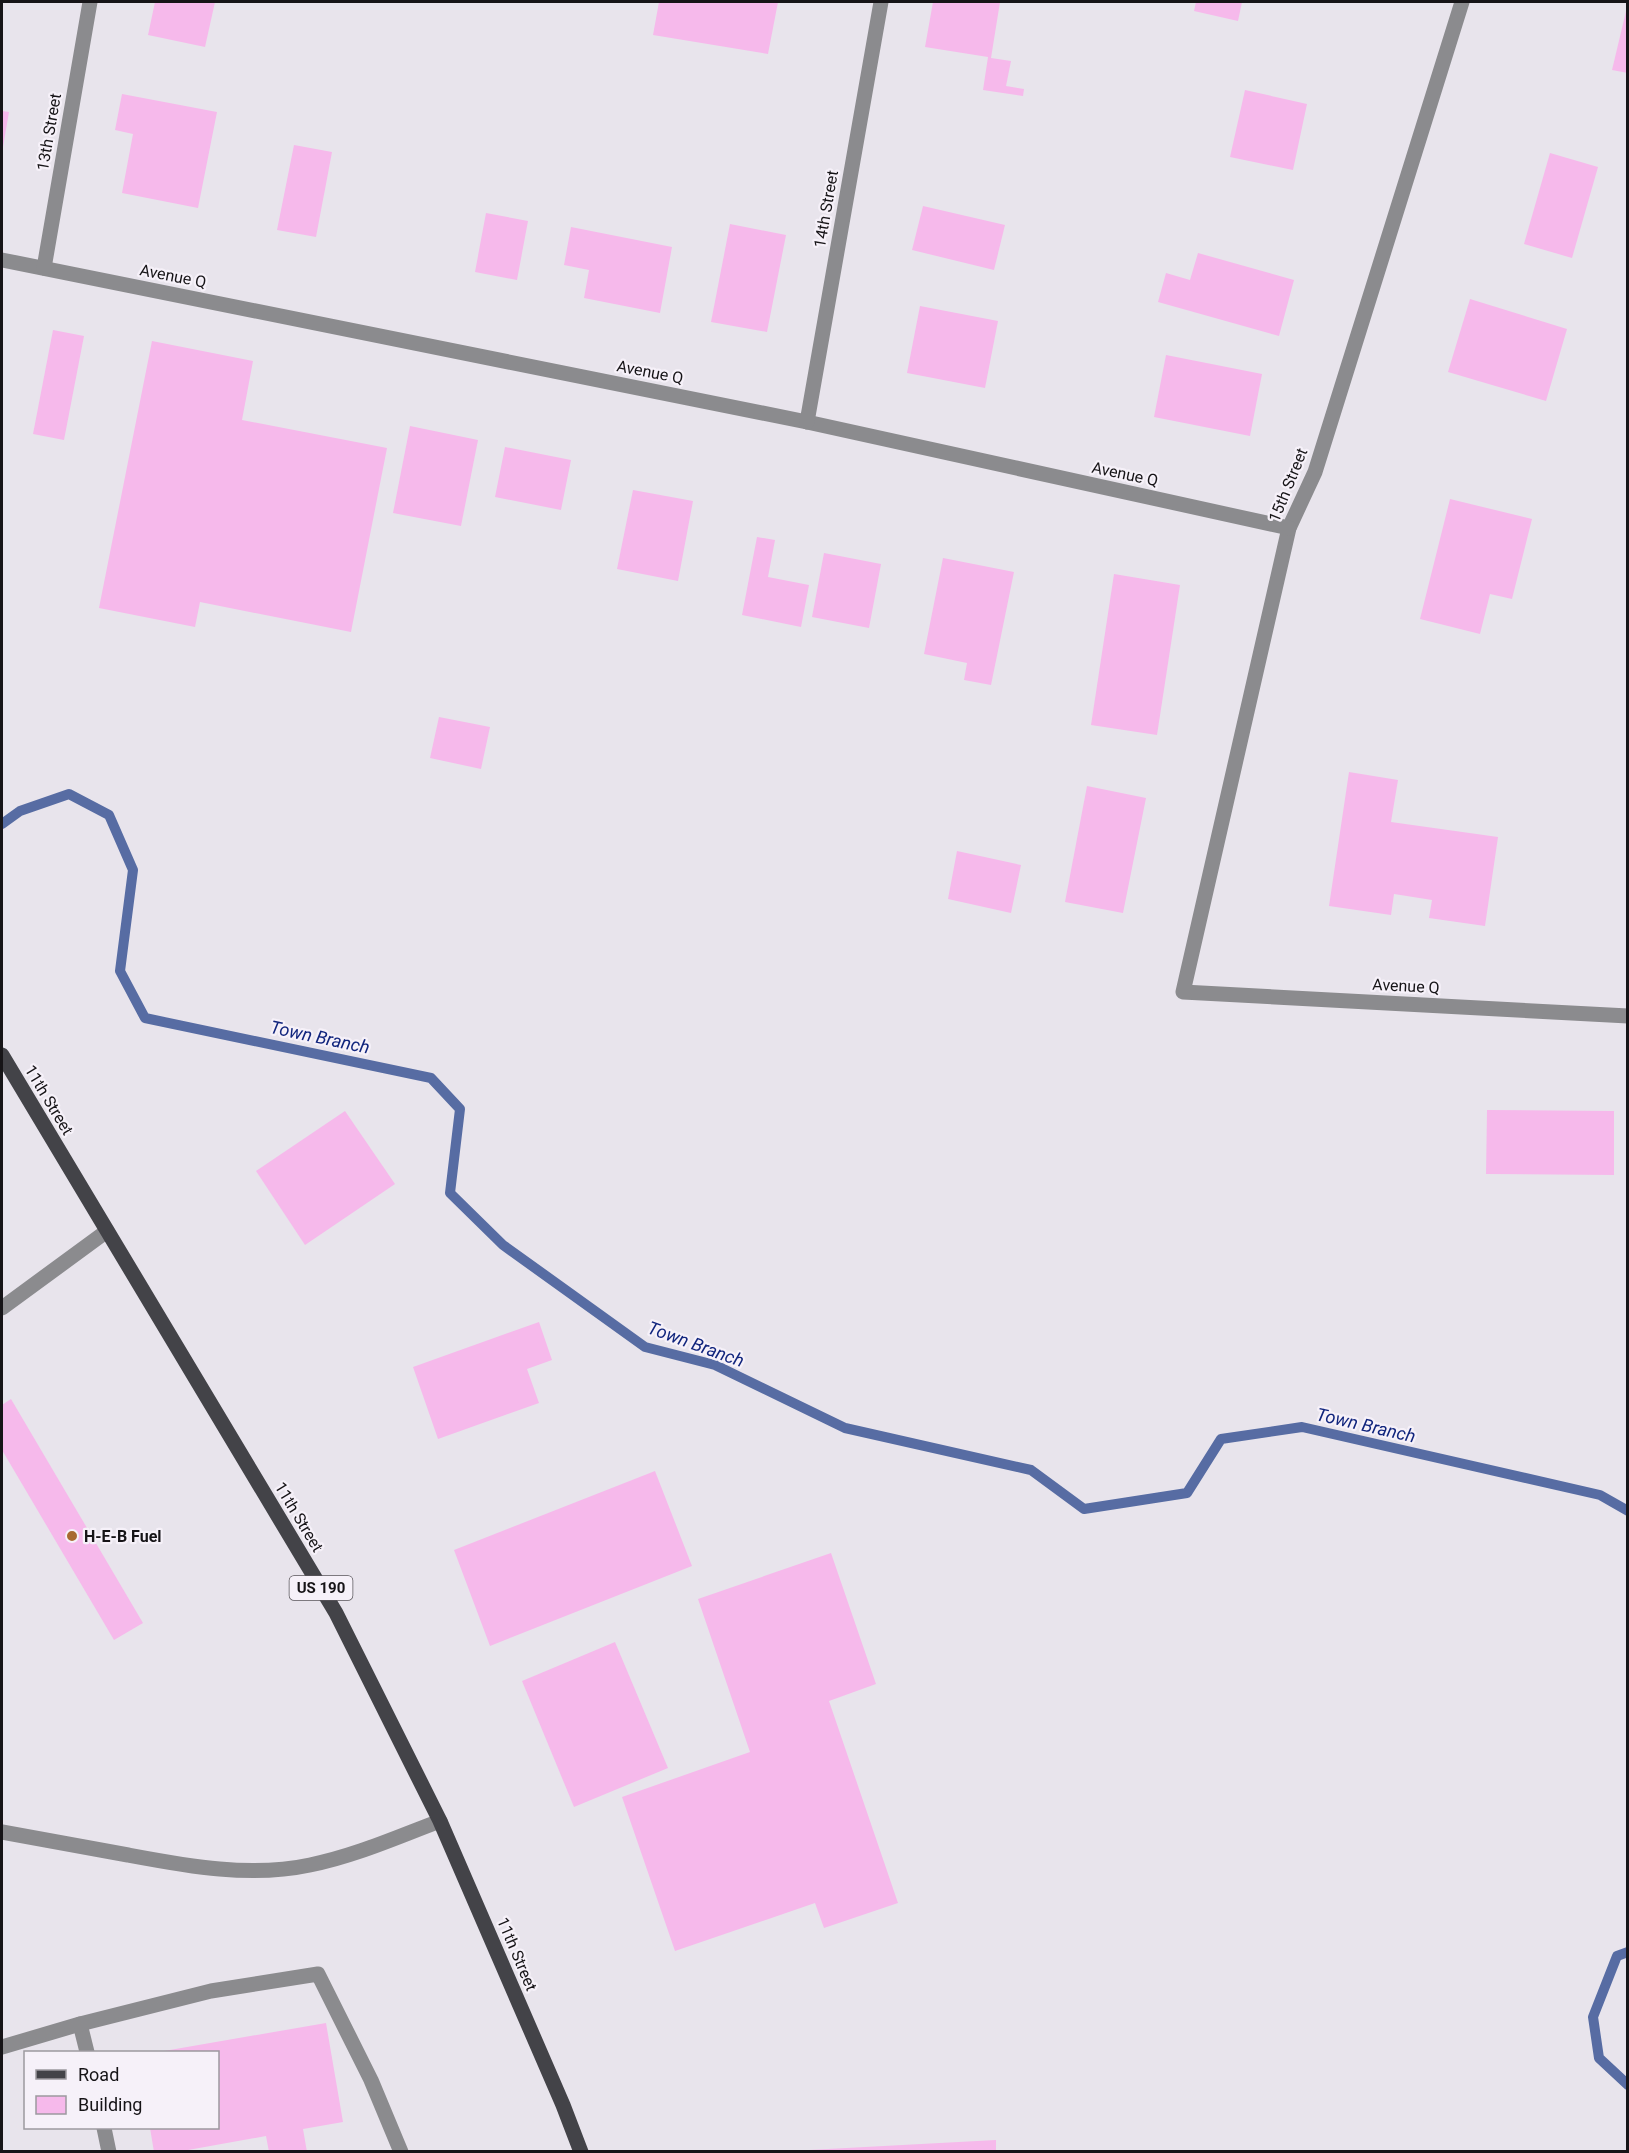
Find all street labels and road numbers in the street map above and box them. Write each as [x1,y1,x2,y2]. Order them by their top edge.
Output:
street label: 13th Street [33,92,65,172]
street label: 14th Street [810,169,842,249]
street label: Avenue Q [138,260,208,292]
street label: Avenue Q [615,356,685,388]
street label: 15th Street [1265,445,1311,525]
street label: Avenue Q [1090,458,1160,490]
street label: Avenue Q [1372,975,1440,997]
street label: 11th Street [21,1062,77,1138]
street label: 11th Street [271,1479,327,1555]
road number: US 190 [290,1576,352,1600]
street label: 11th Street [493,1914,541,1994]

